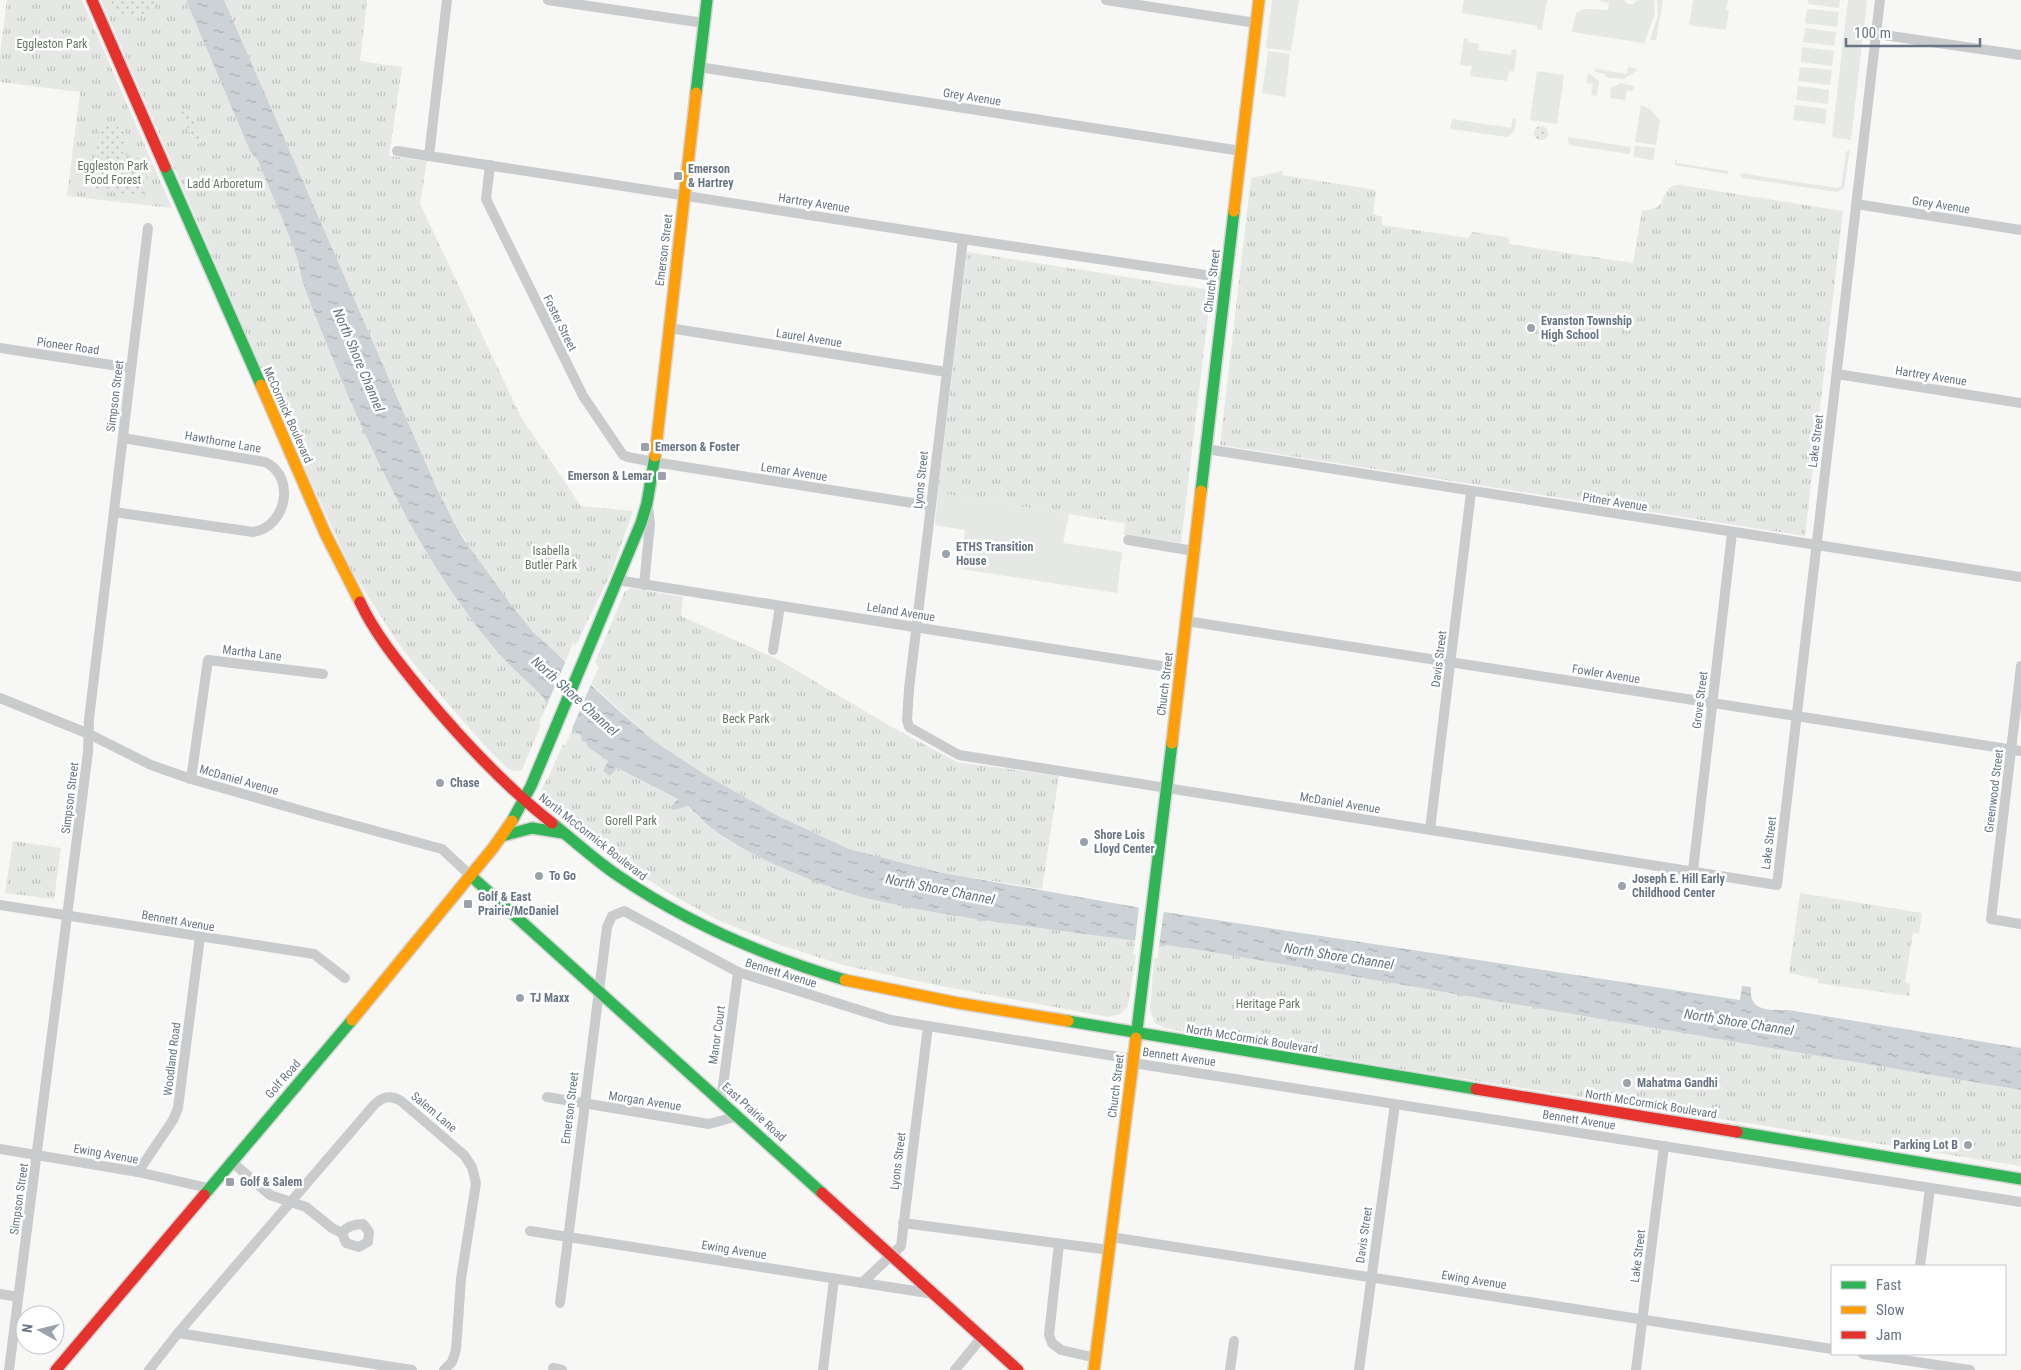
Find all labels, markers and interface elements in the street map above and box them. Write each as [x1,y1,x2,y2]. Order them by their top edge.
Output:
scale bar [1846,15,1980,47]
text: 100 m [1854,24,1891,42]
park label: Eggleston Park [17,37,88,51]
street label: Grey Avenue [942,86,1002,109]
park label: Eggleston Park Food Forest [78,159,149,187]
place label: Emerson & Hartrey [688,162,734,190]
marker: Emerson & Hartrey [672,170,684,182]
park label: Ladd Arboretum [187,177,263,191]
street label: Hartrey Avenue [777,190,851,216]
street label: Grey Avenue [1911,194,1971,217]
street label: Emerson Street [653,213,675,287]
street label: Church Street [1201,248,1223,314]
street label: Foster Street [540,293,580,354]
water label: North Shore Channel [330,306,388,415]
place label: Evanston Township High School [1541,314,1632,342]
marker: Evanston Township High School [1525,322,1537,334]
street label: Laurel Avenue [775,326,843,350]
street label: Pioneer Road [36,335,100,357]
street label: Simpson Street [104,359,126,433]
street label: Hartrey Avenue [1894,363,1968,389]
street label: McCormick Boulevard [261,365,315,465]
street label: Lake Street [1806,413,1826,468]
street label: Hawthorne Lane [184,428,263,456]
place label: Emerson & Foster [655,440,740,454]
marker: Emerson & Foster [639,441,651,453]
street label: Lyons Street [911,450,931,510]
street label: Lemar Avenue [760,460,829,484]
place label: Emerson & Lemar [568,469,652,483]
marker: Emerson & Lemar [656,470,668,482]
street label: Pitner Avenue [1582,490,1649,514]
place label: ETHS Transition House [956,540,1033,568]
park label: Isabella Butler Park [525,544,578,572]
marker: ETHS Transition House [940,548,952,560]
street label: Leland Avenue [866,600,936,624]
street label: Davis Street [1429,630,1449,688]
street label: Martha Lane [222,642,283,664]
street label: Church Street [1154,651,1176,717]
water label: North Shore Channel [528,653,622,740]
street label: Fowler Avenue [1571,662,1641,686]
street label: Grove Street [1690,670,1711,730]
park label: Beck Park [722,712,770,726]
street label: Greenwood Street [1982,748,2006,834]
street label: Simpson Street [59,761,81,835]
street label: McDaniel Avenue [198,762,280,798]
place label: Chase [450,776,480,790]
marker: Chase [434,777,446,789]
street label: McDaniel Avenue [1299,790,1382,816]
street label: North McCormick Boulevard [536,791,650,884]
park label: Gorell Park [605,814,658,828]
street label: Lake Street [1759,815,1779,870]
place label: Shore Lois Lloyd Center [1094,828,1155,856]
marker: Shore Lois Lloyd Center [1078,836,1090,848]
place label: To Go [549,869,576,883]
marker: To Go [533,870,545,882]
water label: North Shore Channel [884,871,997,908]
place label: Joseph E. Hill Early Childhood Center [1632,872,1726,900]
marker: Joseph E. Hill Early Childhood Center [1616,880,1628,892]
place label: Golf & East Prairie/McDaniel [478,890,559,918]
marker: Golf & East Prairie/McDaniel [462,898,474,910]
street label: Bennett Avenue [140,908,216,934]
water label: North Shore Channel [1283,939,1396,973]
street label: Bennett Avenue [744,956,819,991]
place label: TJ Maxx [530,991,570,1005]
marker: TJ Maxx [514,992,526,1004]
park label: Heritage Park [1236,997,1301,1011]
street label: Manor Court [706,1004,728,1065]
water label: North Shore Channel [1683,1005,1796,1039]
street label: Woodland Road [161,1021,183,1097]
street label: North McCormick Boulevard [1185,1022,1319,1056]
street label: Bennett Avenue [1141,1045,1217,1069]
street label: Church Street [1105,1053,1127,1119]
street label: Golf Road [262,1057,304,1101]
street label: Emerson Street [559,1071,581,1145]
place label: Mahatma Gandhi [1637,1076,1718,1090]
marker: Mahatma Gandhi [1621,1077,1633,1089]
street label: East Prairie Road [719,1080,789,1144]
street label: North McCormick Boulevard [1584,1087,1718,1121]
street label: Morgan Avenue [608,1088,683,1114]
street label: Salem Lane [408,1089,460,1135]
street label: Bennett Avenue [1541,1107,1617,1133]
street label: Lyons Street [888,1131,909,1191]
place label: Parking Lot B [1893,1138,1958,1152]
marker: Parking Lot B [1962,1139,1974,1151]
street label: Ewing Avenue [73,1141,140,1167]
street label: Simpson Street [7,1162,31,1236]
place label: Golf & Salem [240,1175,302,1189]
marker: Golf & Salem [224,1176,236,1188]
street label: Davis Street [1353,1205,1375,1264]
street label: Lake Street [1628,1228,1648,1283]
street label: Ewing Avenue [701,1238,768,1262]
legend [1831,1265,2006,1355]
street label: Ewing Avenue [1441,1268,1508,1292]
text: Fast [1876,1276,1901,1294]
text: Slow [1876,1301,1905,1319]
north arrow [15,1305,65,1355]
text: N [19,1323,36,1334]
text: Jam [1876,1326,1902,1344]

